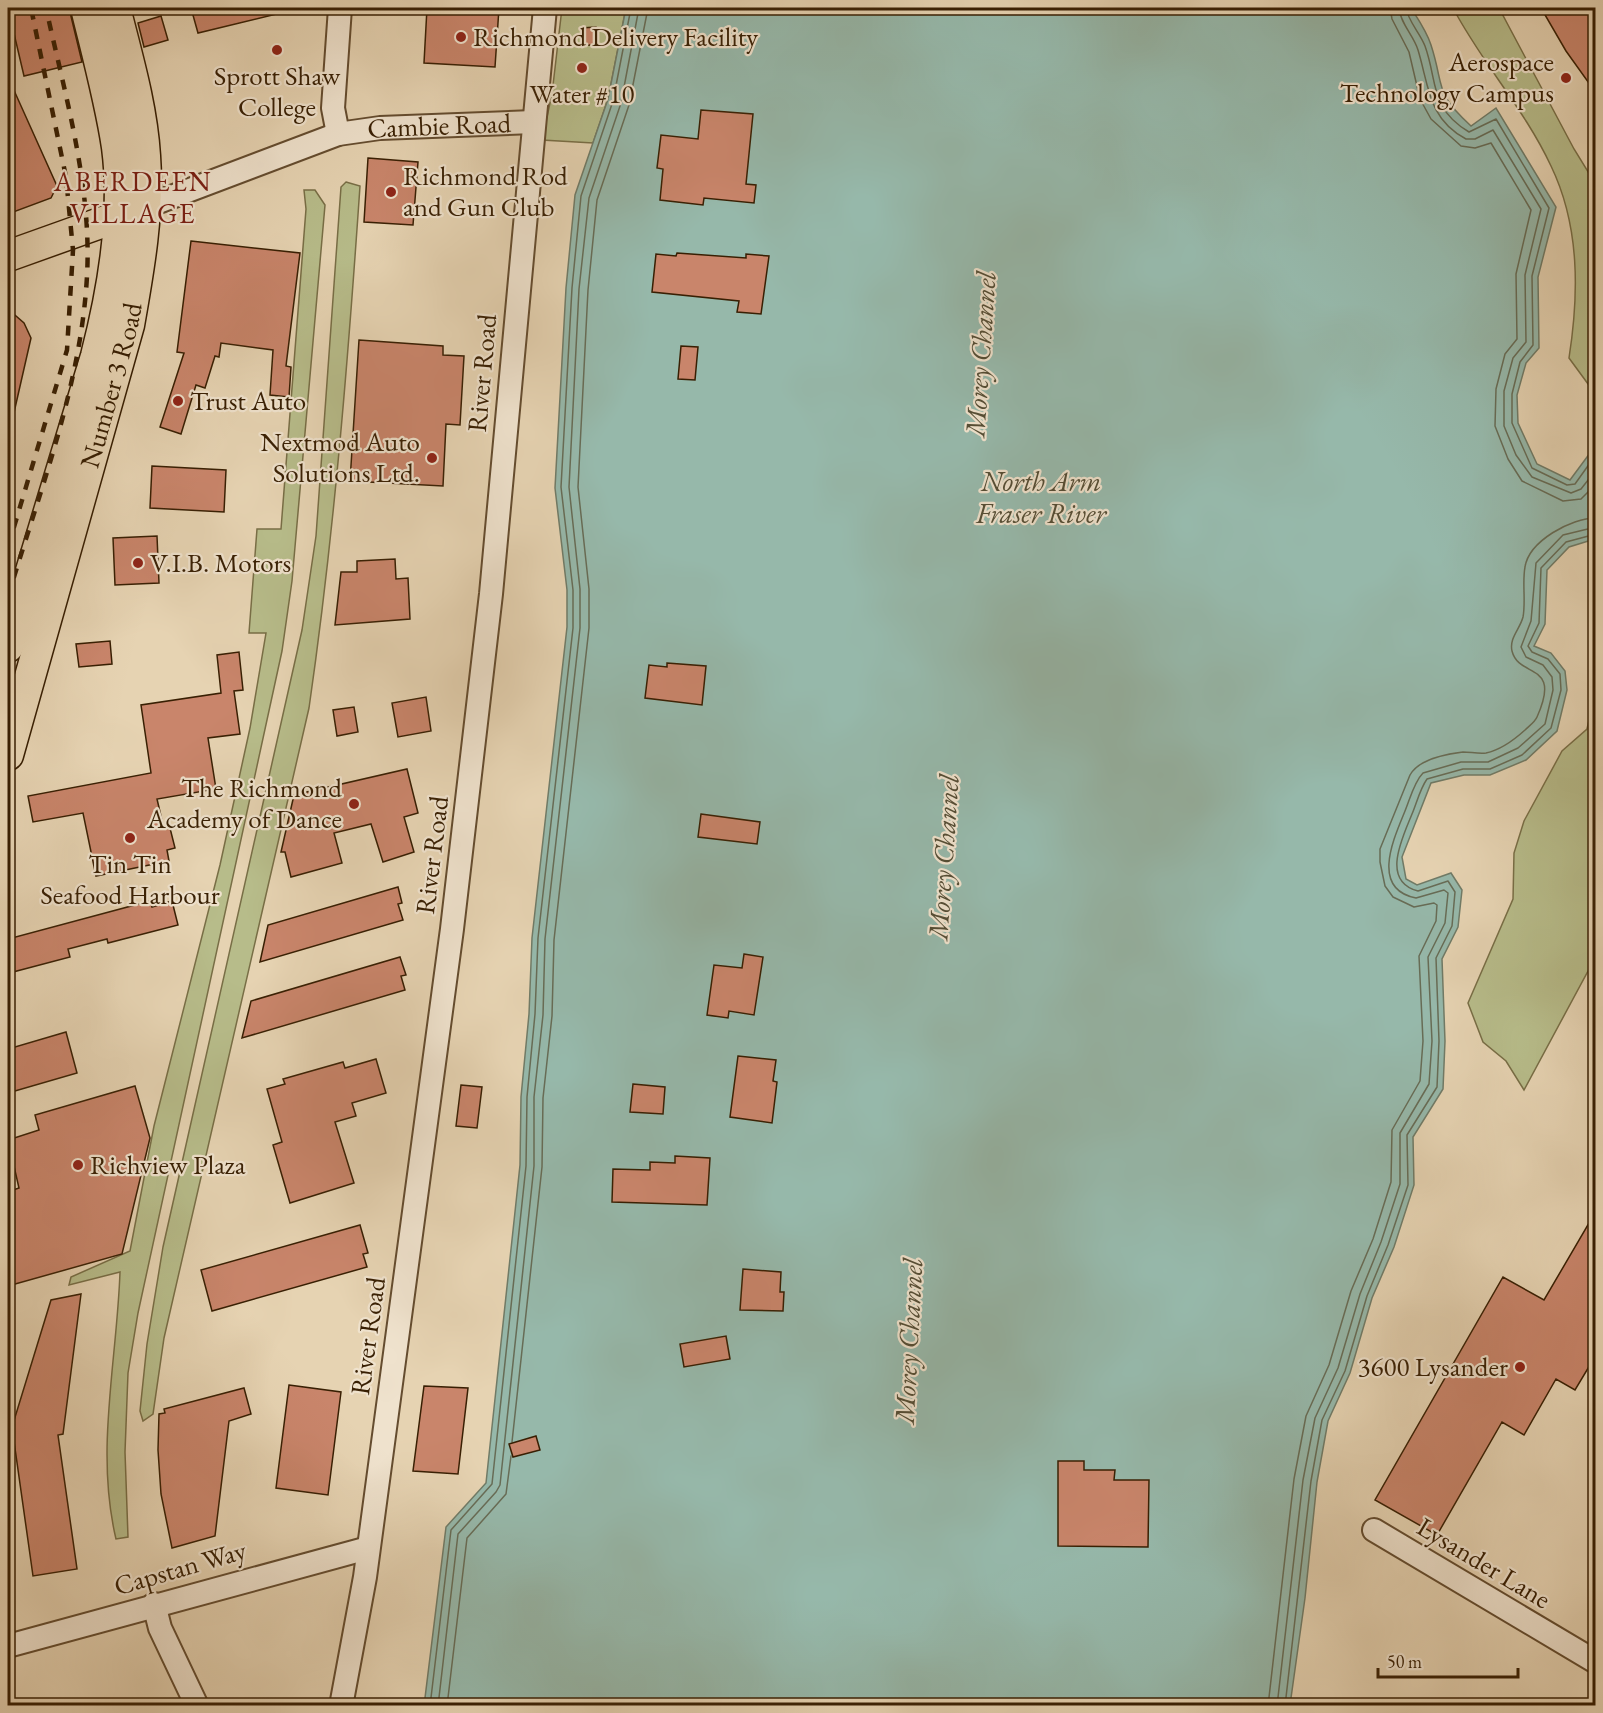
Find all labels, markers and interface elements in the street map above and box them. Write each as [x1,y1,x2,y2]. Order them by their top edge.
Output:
place label: Richmond Delivery Facility [473,19,758,54]
marker: Richmond Delivery Facility [454,30,468,44]
marker: Sprott Shaw College [270,43,284,57]
place label: Aerospace Technology Campus [1340,44,1554,110]
place label: Sprott Shaw College [214,58,341,124]
marker: Water #10 [575,61,589,75]
marker: Aerospace Technology Campus [1559,71,1573,85]
place label: Water #10 [530,76,634,111]
street label: Cambie Road [365,105,512,147]
place label: Richmond Rod and Gun Club [403,158,568,224]
district label: ABERDEEN VILLAGE [53,163,212,231]
marker: Richmond Rod and Gun Club [384,185,398,199]
water label: Morey Channel [956,269,1004,440]
street label: Number 3 Road [72,299,150,472]
street label: River Road [459,312,504,433]
place label: Trust Auto [190,383,306,418]
marker: Trust Auto [171,394,185,408]
place label: Nextmod Auto Solutions Ltd. [260,424,420,490]
marker: Nextmod Auto Solutions Ltd. [425,451,439,465]
water label: North Arm Fraser River [975,463,1107,531]
place label: V.I.B. Motors [150,545,291,580]
marker: V.I.B. Motors [131,556,145,570]
place label: The Richmond Academy of Dance [146,770,342,836]
water label: Morey Channel [919,772,967,943]
street label: River Road [407,794,456,916]
marker: The Richmond Academy of Dance [347,797,361,811]
marker: Tin Tin Seafood Harbour [123,831,137,845]
place label: Tin Tin Seafood Harbour [40,846,220,912]
place label: Richview Plaza [90,1147,246,1182]
marker: Richview Plaza [71,1158,85,1172]
water label: Morey Channel [886,1256,930,1427]
street label: River Road [342,1275,393,1397]
place label: 3600 Lysander [1358,1349,1508,1384]
marker: 3600 Lysander [1513,1360,1527,1374]
street label: Lysander Lane [1411,1509,1558,1616]
street label: Capstan Way [110,1532,250,1603]
scale bar [1378,1641,1518,1679]
text: 50 m [1387,1650,1422,1673]

